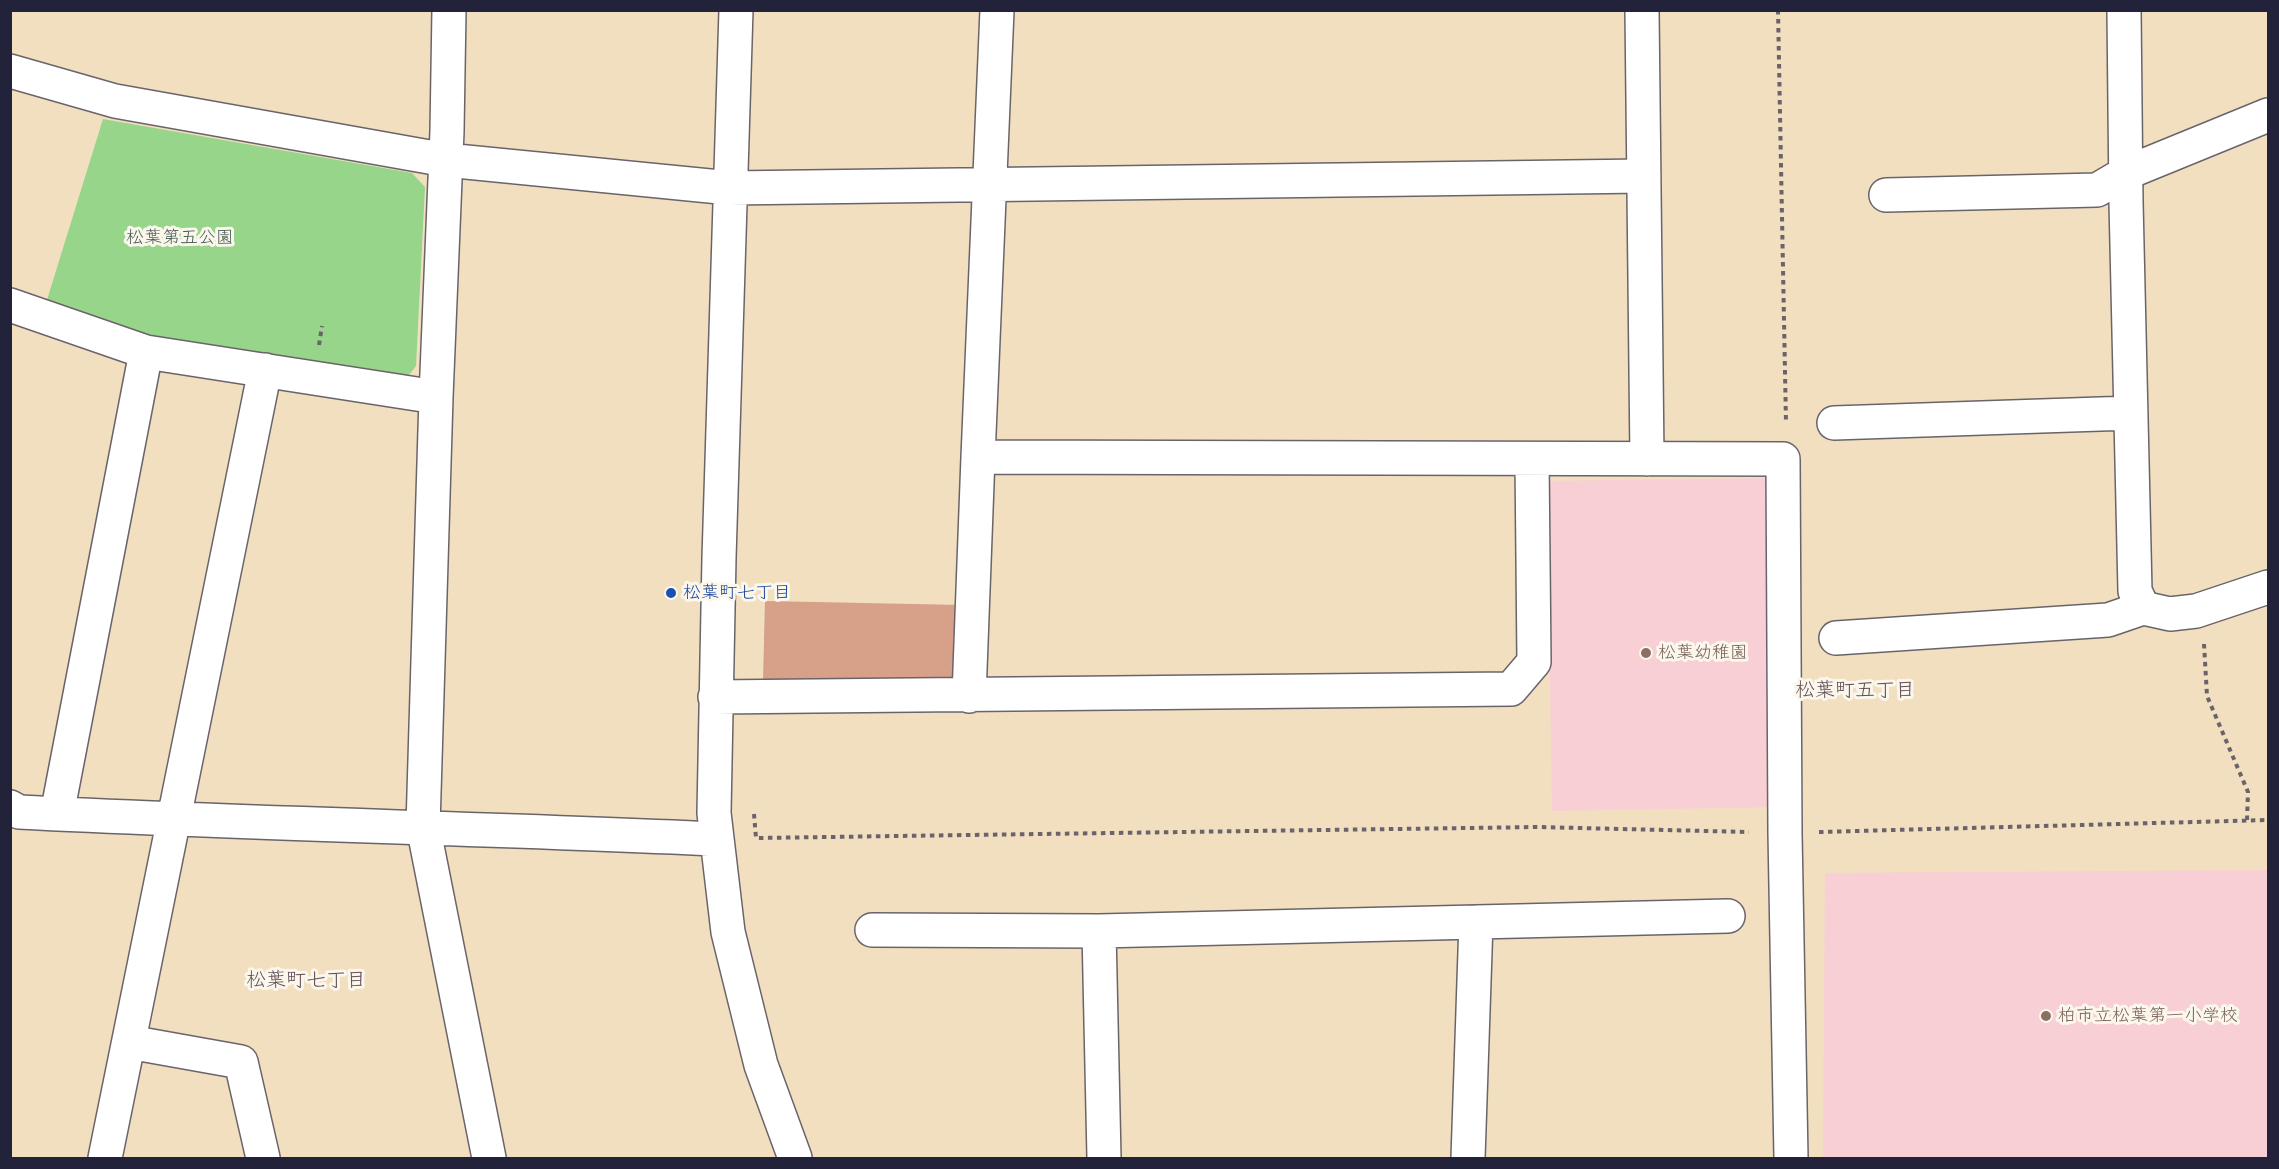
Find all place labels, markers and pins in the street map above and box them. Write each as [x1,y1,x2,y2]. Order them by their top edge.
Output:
place label: 松葉町七丁目 [683,582,791,604]
marker: 松葉町七丁目 [664,586,678,600]
place label: 松葉幼稚園 [1658,642,1748,664]
marker: 松葉幼稚園 [1639,646,1653,660]
place label: 柏市立松葉第一小学校 [2058,1005,2238,1027]
marker: 柏市立松葉第一小学校 [2039,1009,2053,1023]

